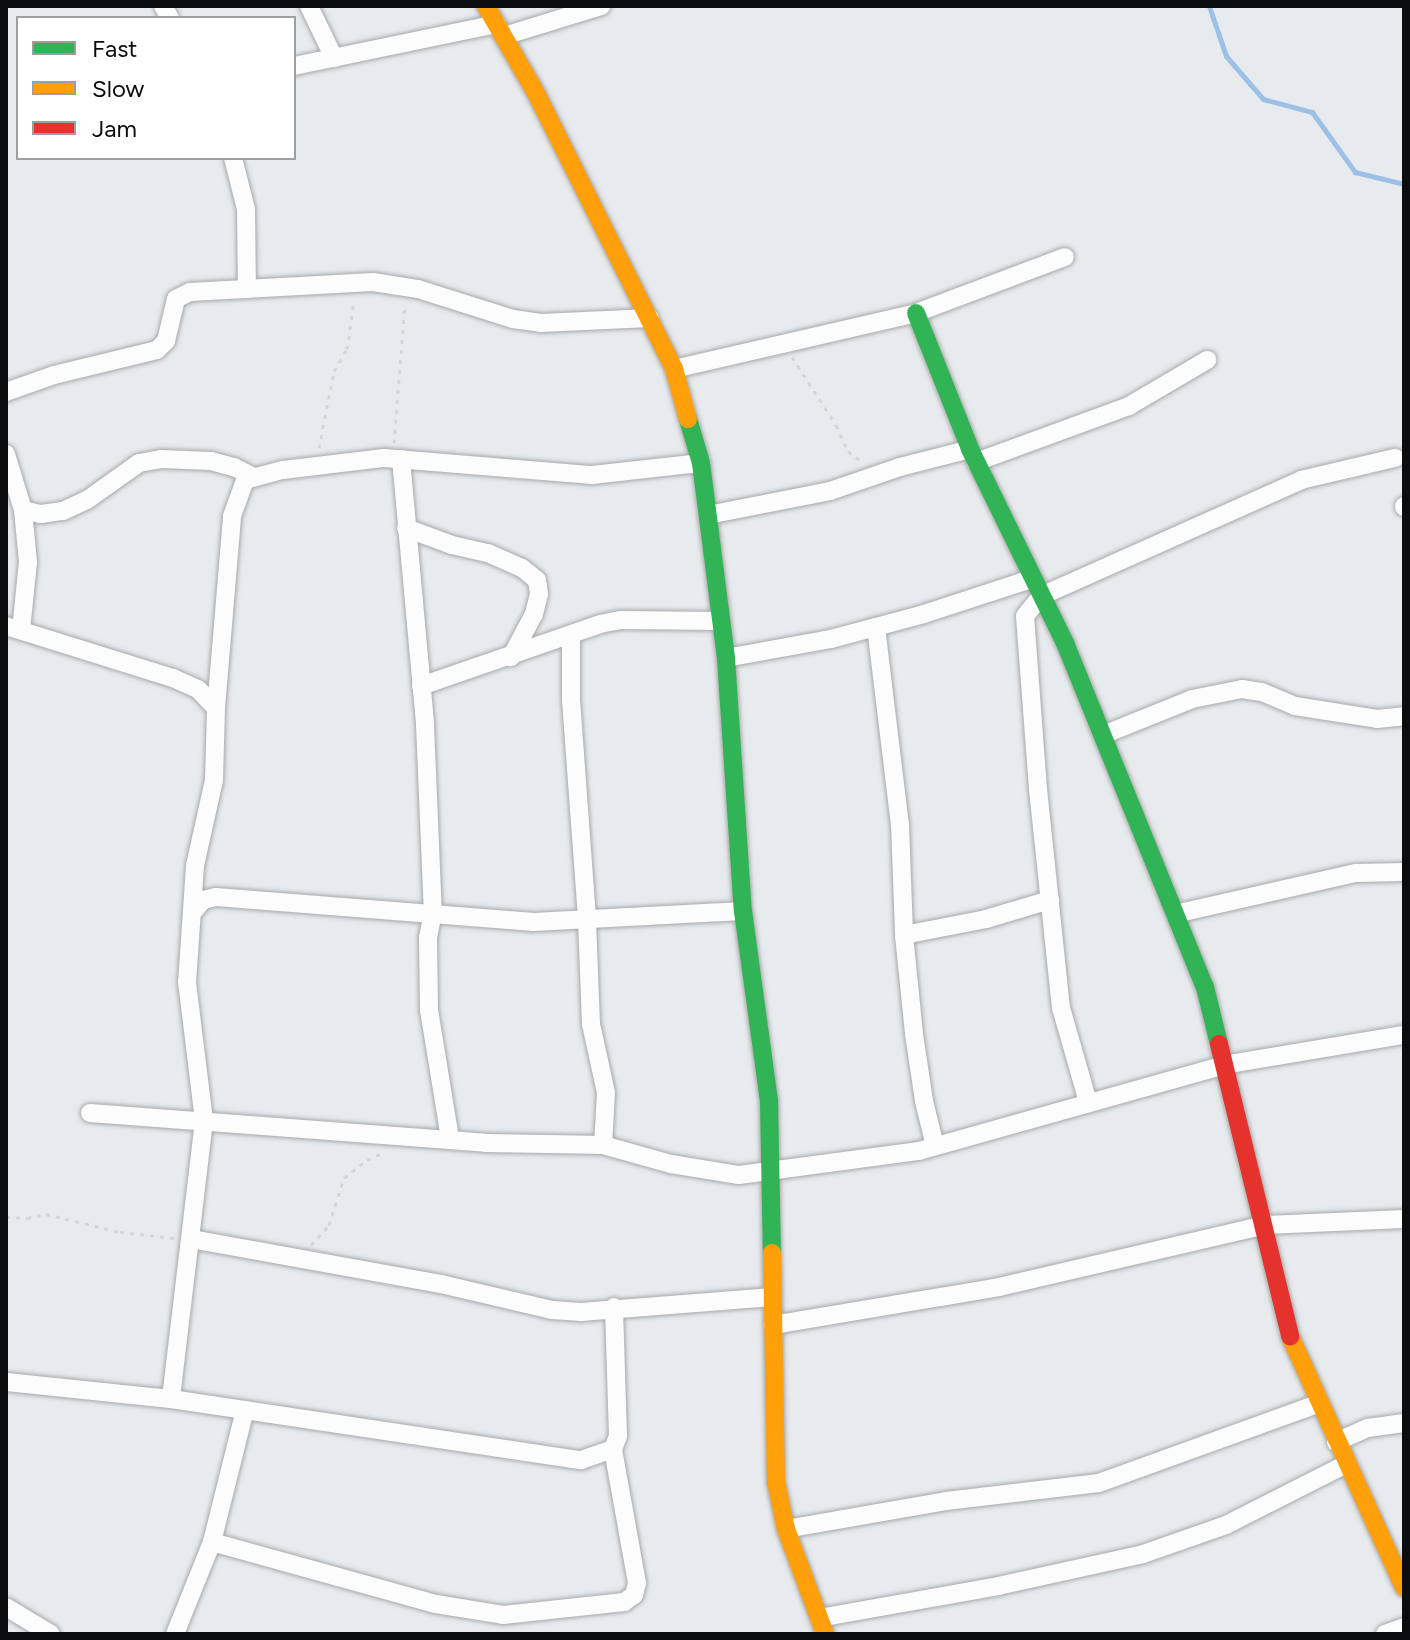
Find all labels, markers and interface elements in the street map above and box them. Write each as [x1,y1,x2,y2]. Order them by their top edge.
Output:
legend [16,16,296,160]
text: Fast [92,34,137,63]
text: Slow [92,74,144,103]
text: Jam [92,114,137,143]

